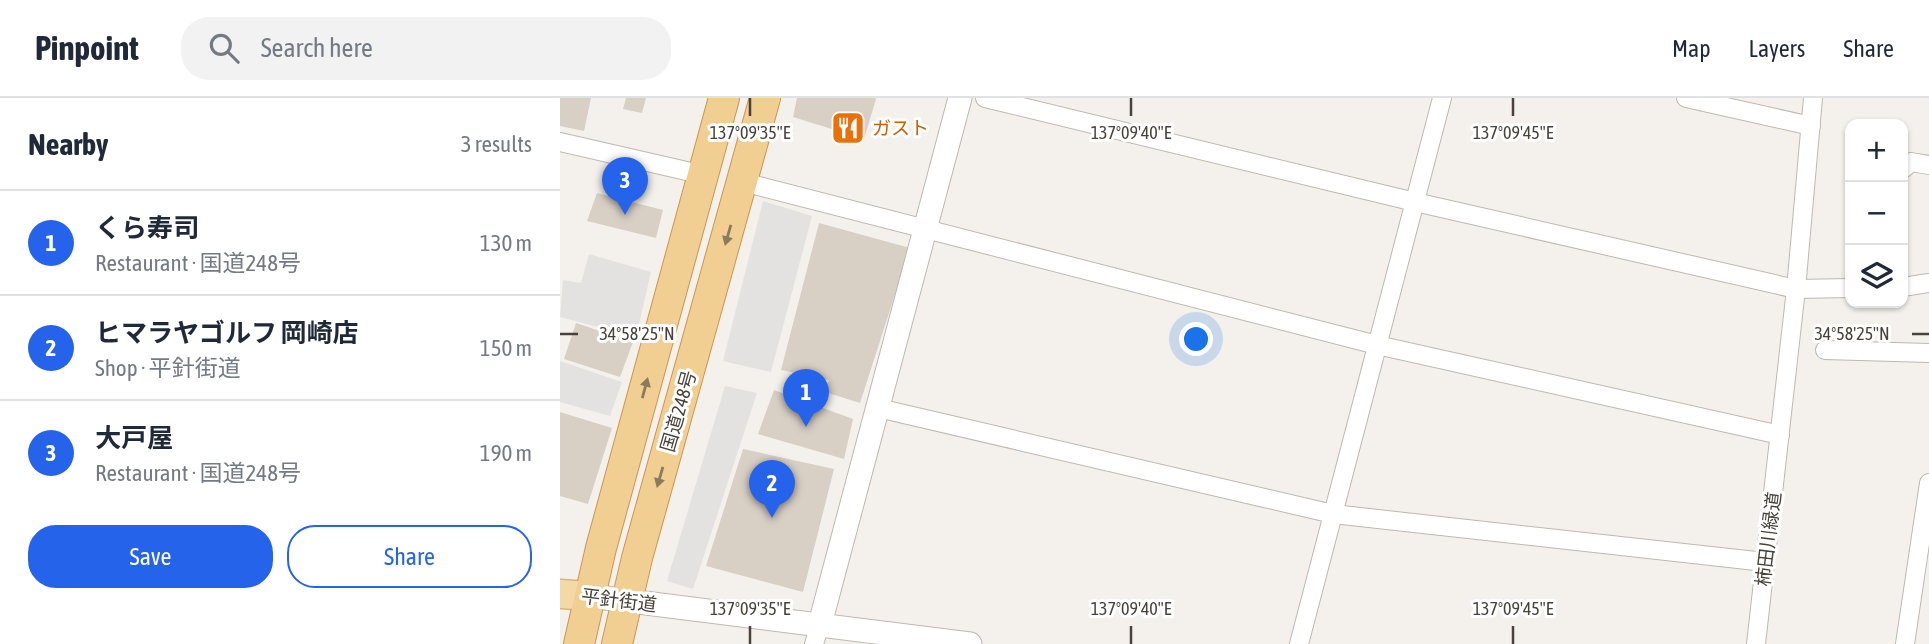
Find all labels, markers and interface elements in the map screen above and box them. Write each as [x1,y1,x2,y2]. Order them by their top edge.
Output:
search box [181,17,671,80]
text: Pinpoint [35,29,139,67]
icon: search [205,29,243,67]
text: Search here [261,33,373,63]
text: Map [1672,35,1711,62]
text: Layers [1749,35,1805,62]
text: Share [1843,35,1894,62]
restaurant icon: ガスト [829,109,867,147]
place label: ガスト [872,117,929,139]
map controls [1845,119,1908,308]
button: + [1845,119,1908,182]
text: 137°09'35"E [710,122,791,143]
text: 137°09'40"E [1091,122,1172,143]
text: 137°09'45"E [1473,122,1554,143]
text: Nearby [28,127,108,161]
text: 3 results [461,131,532,157]
pin: 3 [602,157,648,215]
button: − [1845,182,1908,245]
text: くら寿司 [95,213,199,243]
one-way arrow [722,224,733,246]
text: 1 [46,230,56,256]
text: 130 m [480,230,532,256]
button: layers [1845,245,1908,308]
text: Restaurant · 国道248号 [95,250,301,276]
text: ヒマラヤゴルフ 岡崎店 [95,318,359,348]
your location [1179,322,1213,356]
text: 34°58'25"N [599,323,675,344]
text: 34°58'25"N [1814,323,1890,344]
text: 2 [46,335,56,361]
text: 150 m [480,335,532,361]
text: Shop · 平針街道 [95,355,241,381]
street label: 国道248号 [656,368,700,454]
pin: 1 [783,369,829,427]
one-way arrow [641,377,651,398]
text: 大戸屋 [95,423,173,453]
text: 3 [46,440,56,466]
text: 190 m [480,440,532,466]
text: Restaurant · 国道248号 [95,460,301,486]
pin: 2 [749,460,795,518]
one-way arrow [654,467,665,489]
street label: 柿田川緑道 [1751,491,1785,587]
button: Save [28,525,273,588]
button: Share [287,525,532,588]
street label: 平針街道 [580,584,658,616]
text: 137°09'35"E [710,598,791,619]
text: 137°09'40"E [1091,598,1172,619]
text: 137°09'45"E [1473,598,1554,619]

